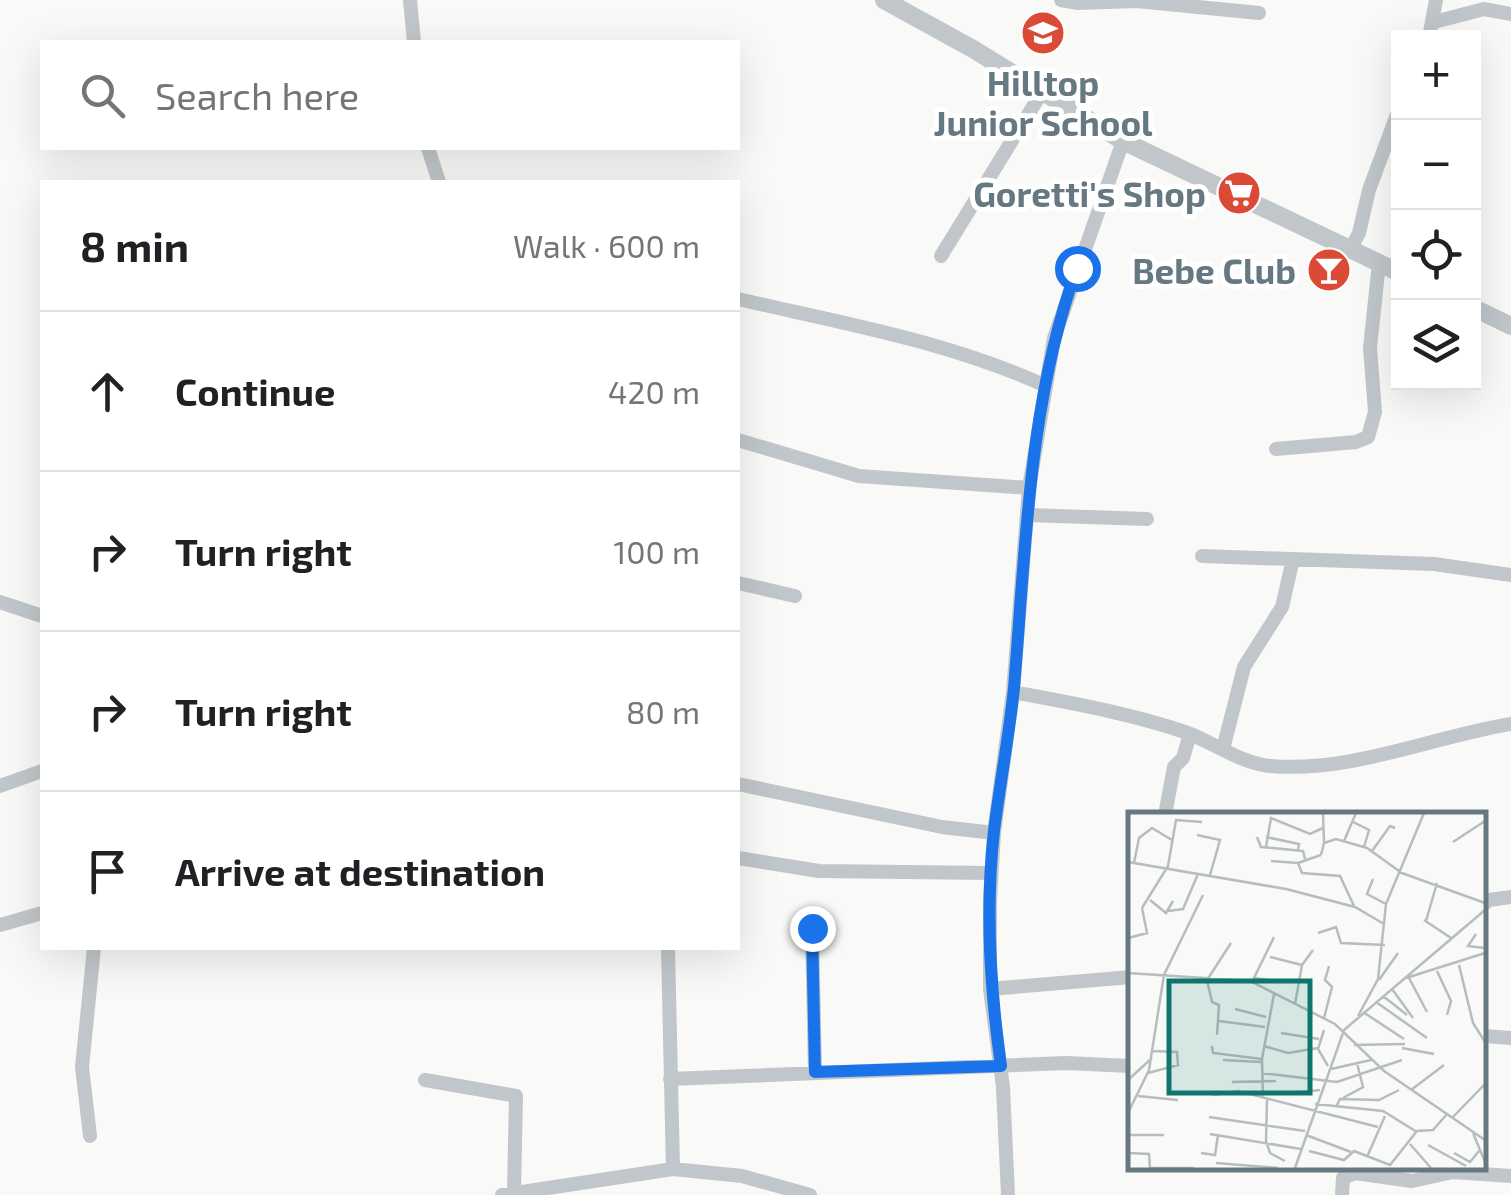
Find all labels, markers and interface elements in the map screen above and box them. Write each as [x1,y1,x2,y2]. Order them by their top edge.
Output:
school or university icon: Hilltop Junior School [1020,10,1066,56]
map controls [1391,30,1481,390]
button: + [1391,30,1481,120]
search box [40,40,740,150]
place label: Hilltop Junior School [933,61,1153,143]
icon: search [75,68,130,123]
text: Search here [155,72,359,118]
button: − [1391,120,1481,210]
supermarket icon: Goretti's Shop [1216,170,1262,216]
place label: Goretti's Shop [973,172,1206,214]
button: locate [1391,210,1481,300]
text: 8 min [80,220,189,270]
text: Walk · 600 m [513,226,700,264]
route start [1055,246,1101,292]
bar icon: Bebe Club [1306,247,1352,293]
place label: Bebe Club [1132,249,1296,291]
button: layers [1391,300,1481,390]
icon: ahead [80,364,135,419]
text: Continue [175,368,335,414]
text: 420 m [608,372,700,410]
icon: right [80,524,135,579]
text: Turn right [175,528,352,574]
text: 100 m [614,532,700,570]
icon: right [80,684,135,739]
text: Turn right [175,688,352,734]
text: 80 m [626,692,700,730]
inset map [1128,812,1486,1170]
icon: arrive [80,844,135,899]
text: Arrive at destination [175,848,545,894]
route end [790,906,836,952]

